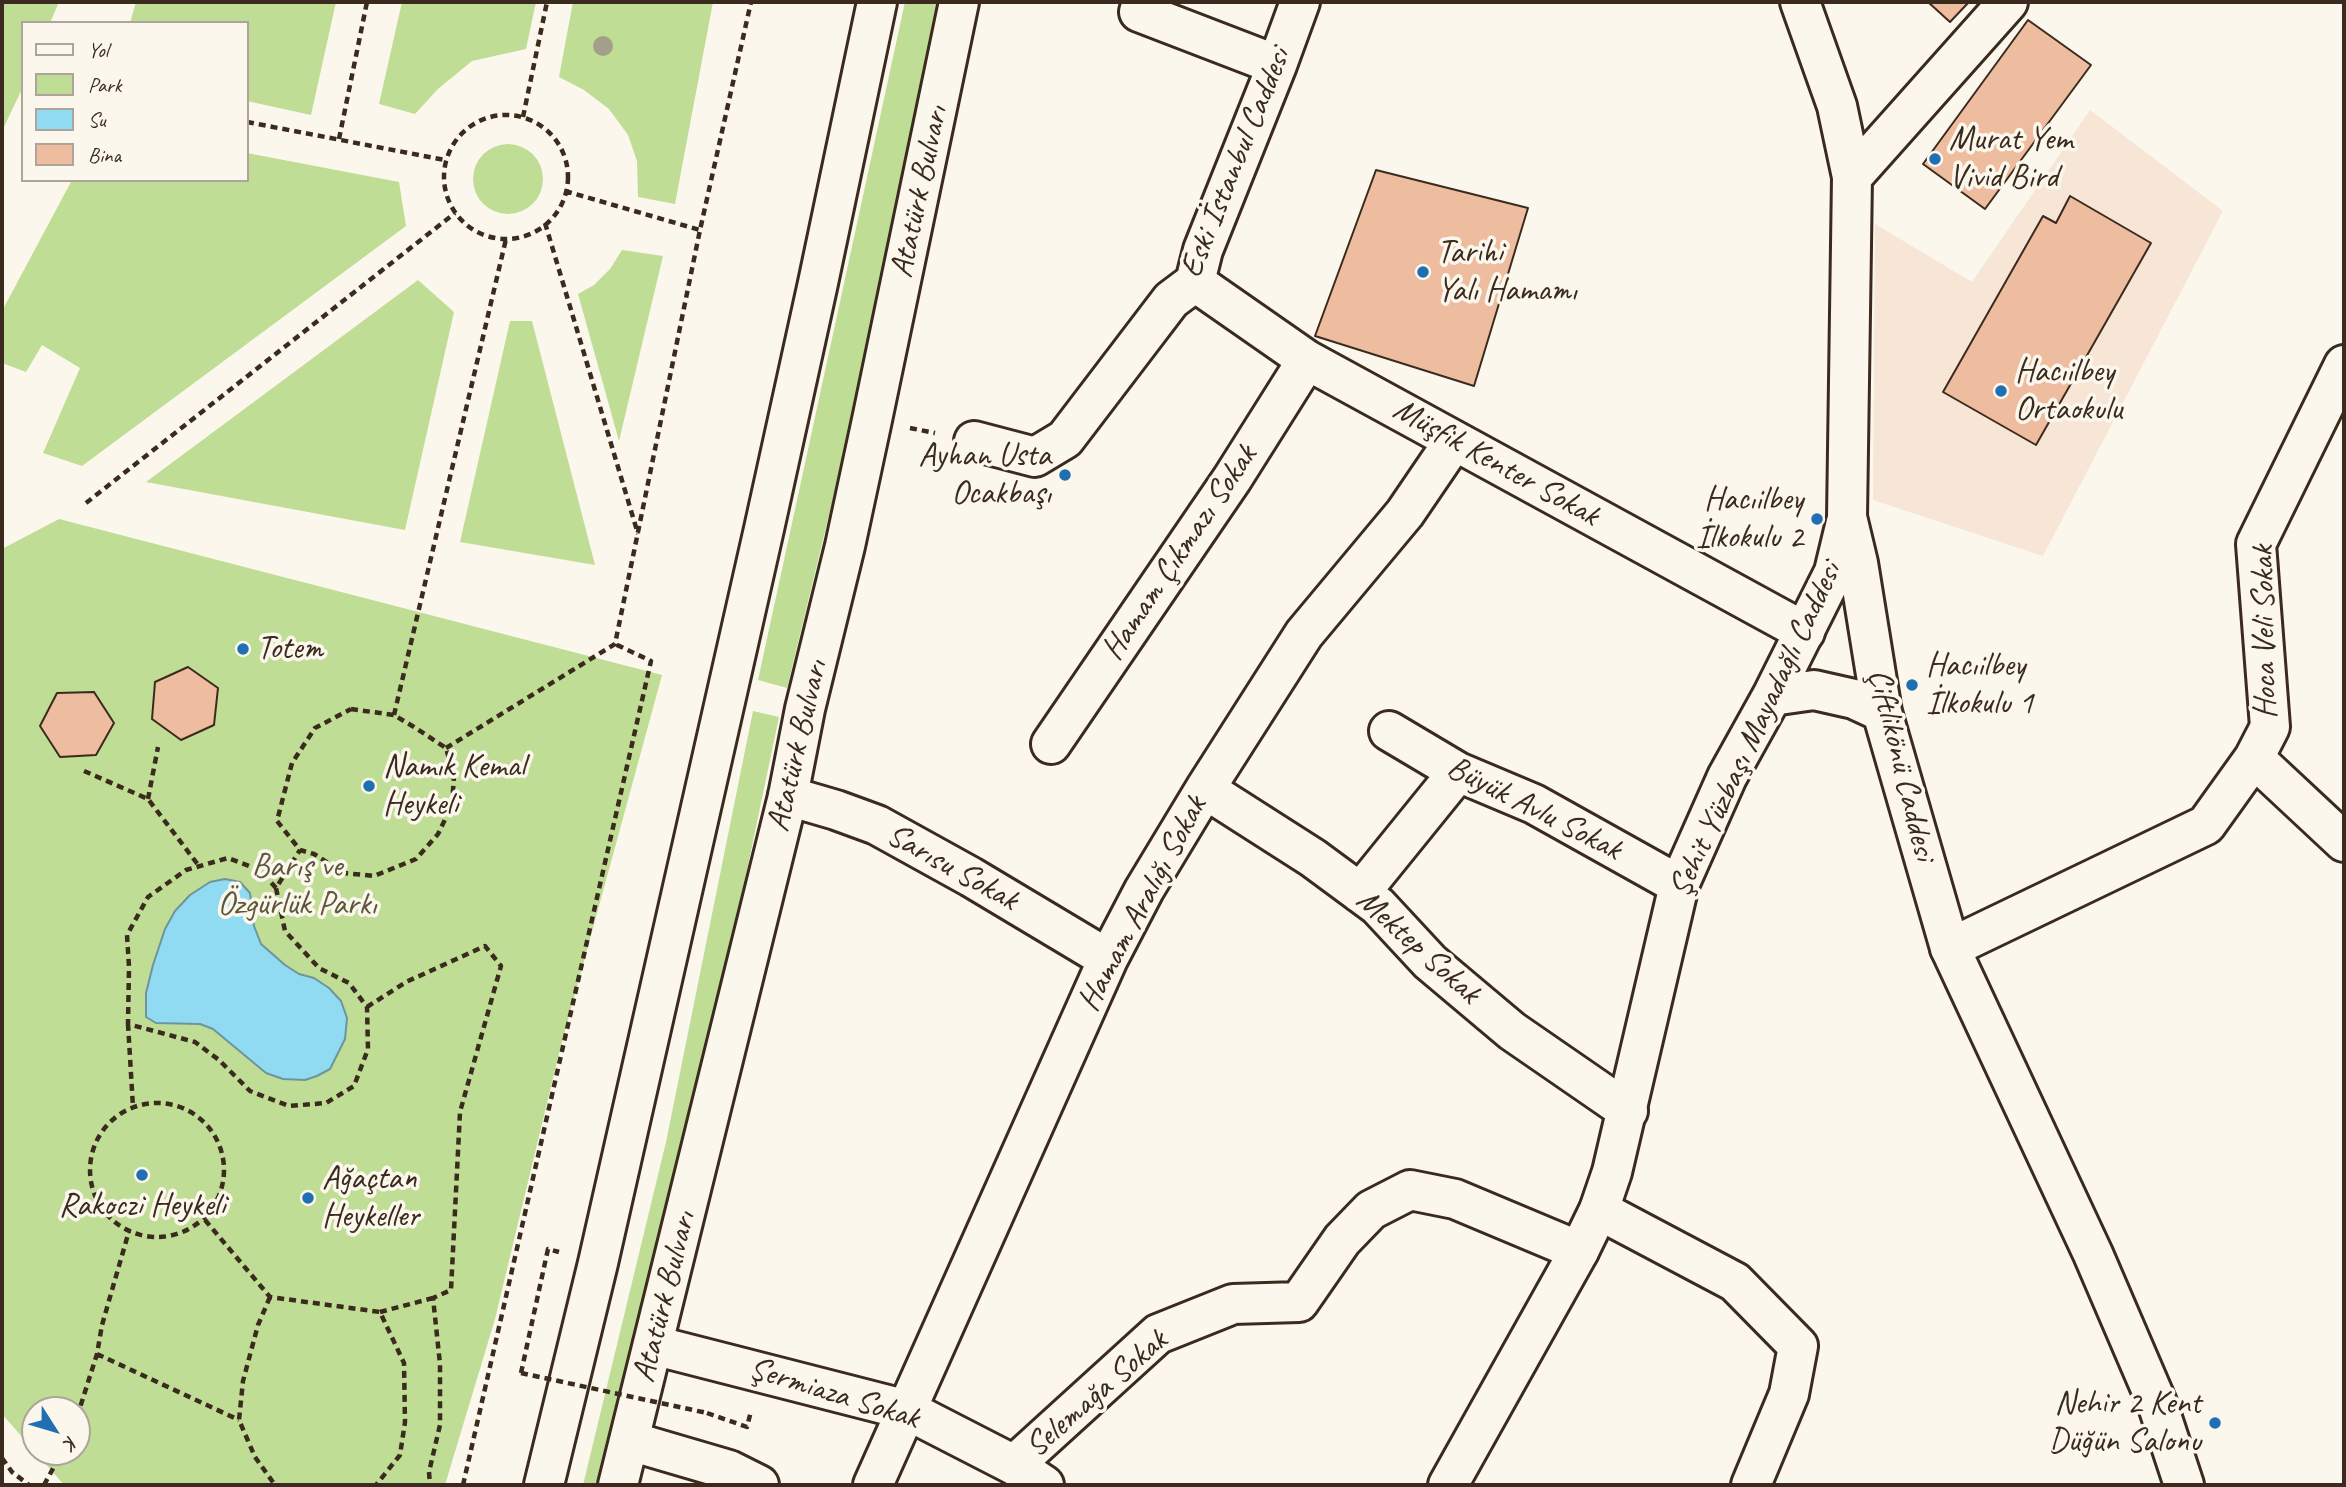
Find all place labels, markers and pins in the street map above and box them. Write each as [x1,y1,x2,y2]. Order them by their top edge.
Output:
place label: Murat Yem Vivid Bird [1949,120,2073,198]
marker: Murat Yem Vivid Bird [1927,151,1943,167]
place label: Tarihi Yalı Hamamı [1437,233,1577,311]
marker: Tarihi Yalı Hamamı [1415,264,1431,280]
place label: Hacıilbey Ortaokulu [2015,352,2122,430]
marker: Hacıilbey Ortaokulu [1993,383,2009,399]
place label: Ayhan Usta Ocakbaşı [918,436,1051,514]
marker: Ayhan Usta Ocakbaşı [1057,467,1073,483]
place label: Hacıilbey İlkokulu 2 [1696,480,1803,558]
marker: Hacıilbey İlkokulu 2 [1809,511,1825,527]
place label: Totem [257,629,323,669]
marker: Totem [235,641,251,657]
place label: Hacıilbey İlkokulu 1 [1926,646,2033,724]
marker: Hacıilbey İlkokulu 1 [1904,677,1920,693]
place label: Namık Kemal Heykeli [383,747,525,825]
marker: Namık Kemal Heykeli [361,778,377,794]
place label: Ağaçtan Heykeller [322,1159,419,1237]
marker: Rakoczi Heykeli [134,1167,150,1183]
place label: Rakoczi Heykeli [59,1186,225,1226]
marker: Ağaçtan Heykeller [300,1190,316,1206]
place label: Nehir 2 Kent Düğün Salonu [2049,1384,2201,1462]
marker: Nehir 2 Kent Düğün Salonu [2207,1415,2223,1431]

